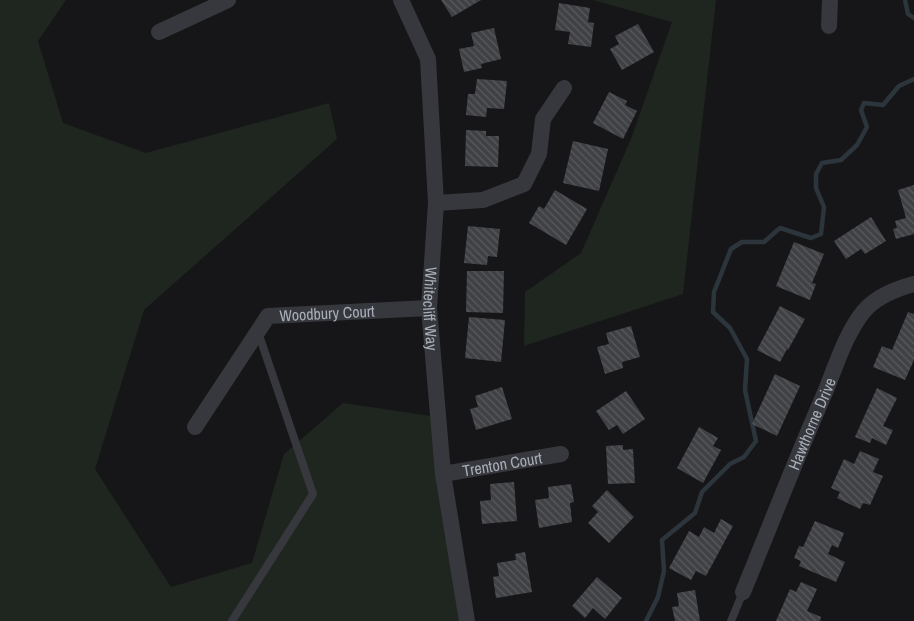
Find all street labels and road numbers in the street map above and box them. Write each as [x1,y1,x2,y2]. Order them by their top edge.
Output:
street label: Whitecliff Way [418,266,444,352]
street label: Woodbury Court [279,300,376,326]
street label: Hawthorne Drive [783,374,841,473]
street label: Trenton Court [461,446,544,482]

